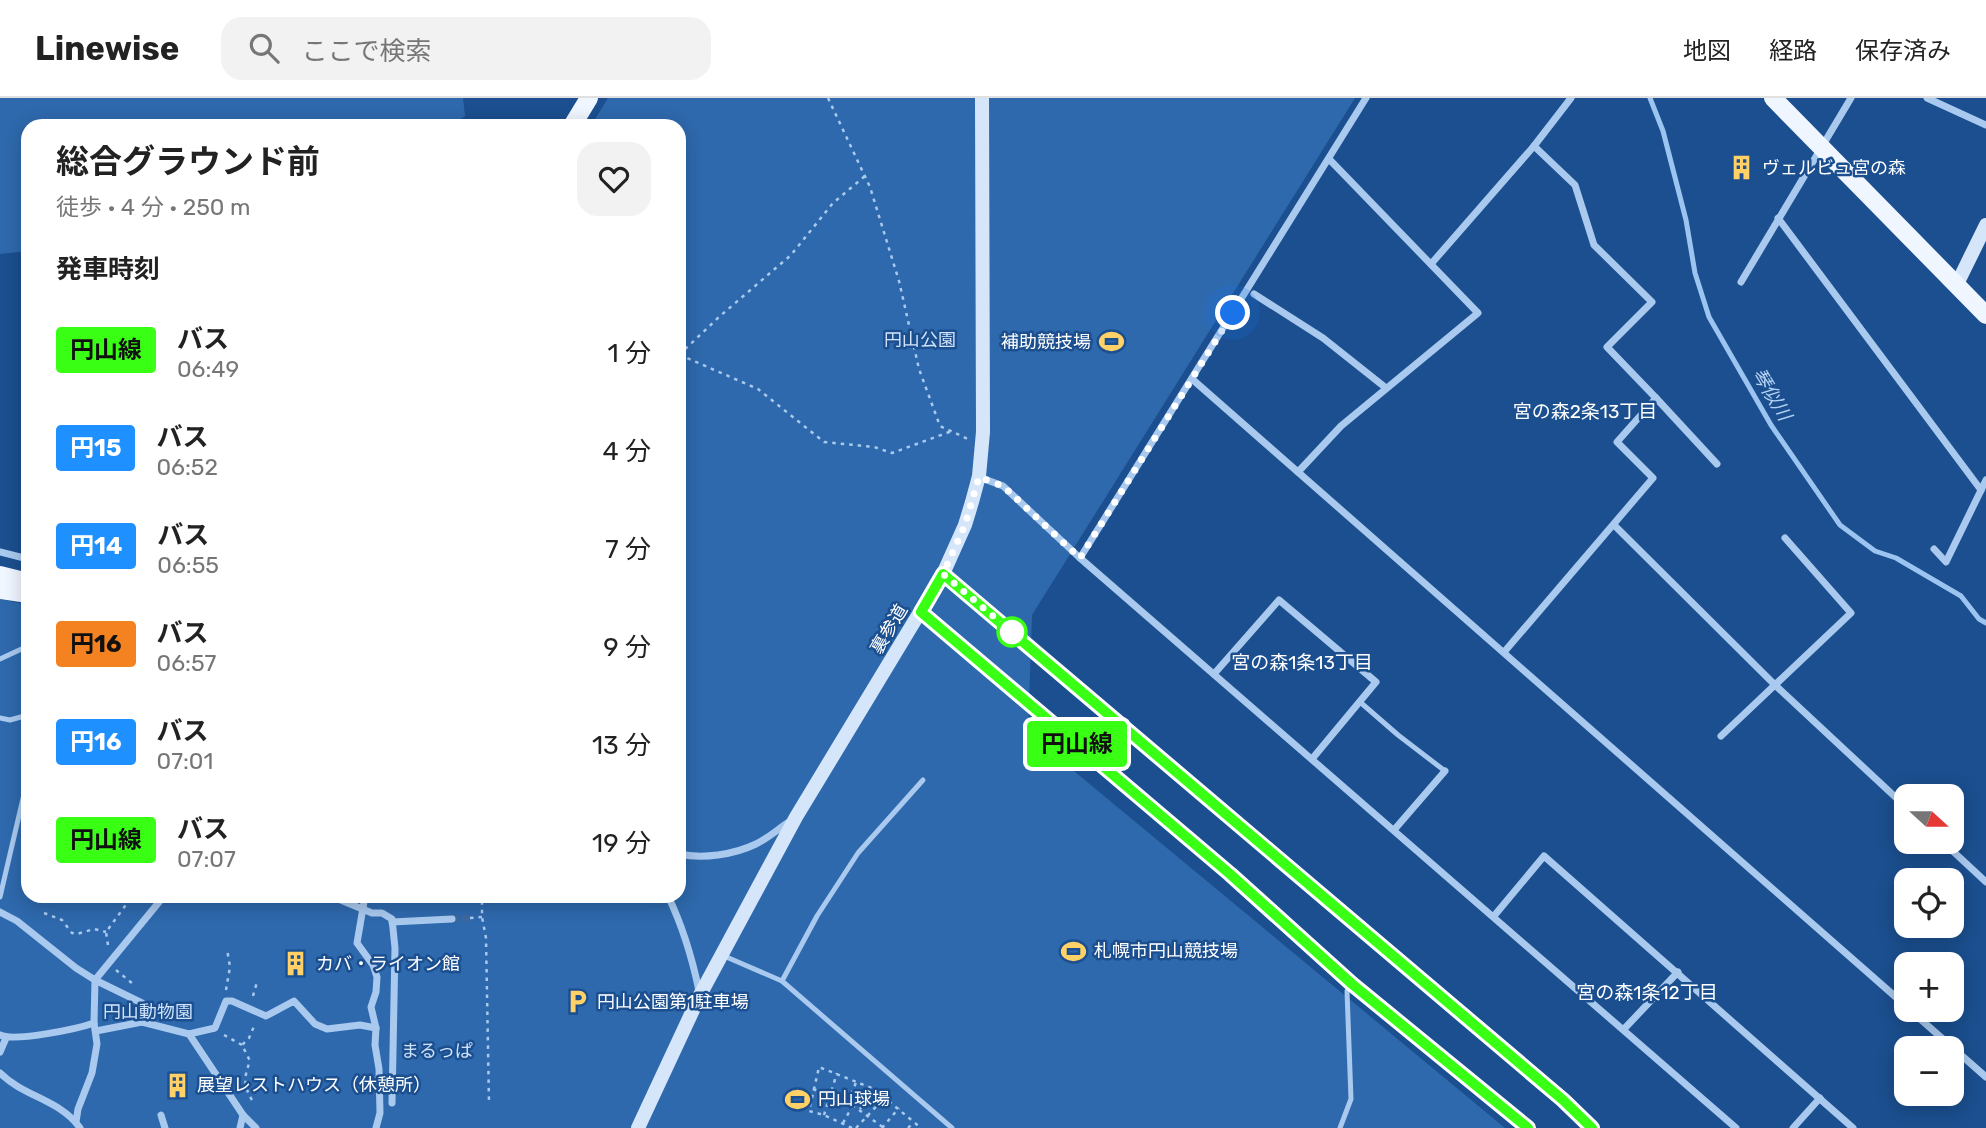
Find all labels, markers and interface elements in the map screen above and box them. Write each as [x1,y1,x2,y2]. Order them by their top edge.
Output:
search box [221,17,711,80]
text: Linewise [35,29,179,68]
icon: search [245,29,283,67]
text: ここで検索 [301,36,431,67]
text: 地図 [1683,37,1731,65]
text: 経路 [1769,37,1817,65]
text: 保存済み [1855,37,1951,65]
text: 総合グラウンド前 [56,142,320,181]
button: heart [577,142,651,216]
building icon: ヴェルビュ宮の森 [1728,154,1756,182]
place label: ヴェルビュ宮の森 [1762,157,1906,179]
text: 徒歩 · 4 分 · 250 m [56,193,251,221]
text: 発車時刻 [56,254,160,285]
your location [1215,295,1250,330]
text: バス [177,324,229,355]
sports icon: 補助競技場 [1097,328,1125,356]
park label: 円山公園 [884,329,956,351]
place label: 補助競技場 [1001,331,1091,353]
text: 円山線 [70,336,142,364]
text: 1 分 [608,338,651,369]
text: 06:49 [177,355,239,383]
water label: 琴似川 [1747,364,1797,426]
district label: 宮の森2条13丁目 [1513,400,1657,423]
text: バス [156,422,208,453]
text: 円15 [70,434,121,462]
text: 4 分 [602,436,651,467]
text: 06:52 [156,453,218,481]
text: バス [157,520,209,551]
text: 円14 [70,532,122,560]
text: 7 分 [605,534,651,565]
text: 06:55 [157,551,219,579]
street label: 裏参道 [866,600,912,658]
unlabelled marker [997,617,1027,647]
text: バス [157,618,209,649]
text: 円16 [70,630,122,658]
text: 9 分 [603,632,651,663]
text: 06:57 [157,649,216,677]
district label: 宮の森1条13丁目 [1231,651,1373,674]
text: バス [157,716,209,747]
line badge: 円山線 [1037,721,1117,767]
text: 円16 [70,728,122,756]
text: 13 分 [592,730,651,761]
text: 円山線 [1041,730,1113,758]
text: 07:01 [157,747,213,775]
north arrow [1894,784,1964,854]
map controls [1894,784,1964,1106]
text: バス [177,814,229,845]
text: 円山線 [70,826,142,854]
text: 19 分 [592,828,651,859]
text: 07:07 [177,845,236,873]
button: locate [1894,868,1964,938]
sports icon: 札幌市円山競技場 [1060,937,1088,965]
place label: 札幌市円山競技場 [1094,940,1238,962]
building icon: カバ・ライオン館 [282,950,310,978]
button: + [1894,952,1964,1022]
place label: カバ・ライオン館 [316,953,460,975]
district label: 宮の森1条12丁目 [1576,981,1718,1004]
parking icon: 円山公園第1駐車場 [563,988,591,1016]
place label: 円山公園第1駐車場 [597,991,749,1013]
park label: 円山動物園 [103,1001,193,1023]
button: − [1894,1036,1964,1106]
park label: まるっぱ [401,1040,473,1062]
building icon: 展望レストハウス（休憩所） [163,1071,191,1099]
place label: 展望レストハウス（休憩所） [197,1074,431,1096]
sports icon: 円山球場 [784,1085,812,1113]
place label: 円山球場 [818,1088,890,1110]

